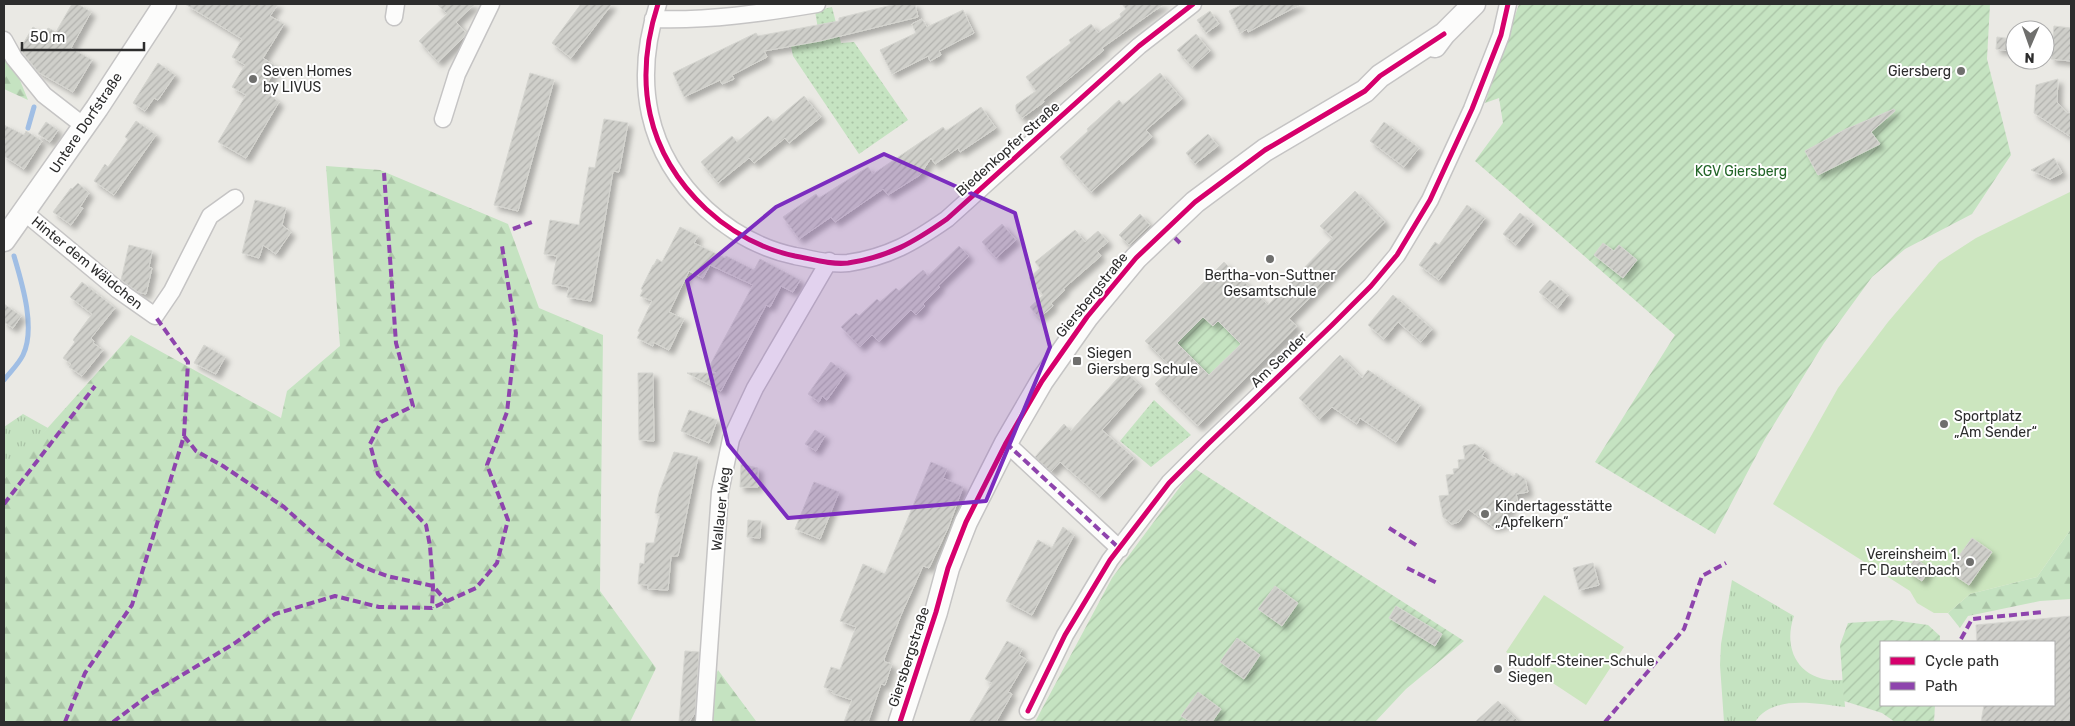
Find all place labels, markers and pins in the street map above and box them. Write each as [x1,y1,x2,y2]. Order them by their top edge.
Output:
place label: Seven Homes by LIVUS [263,63,352,96]
place label: Giersberg [1888,63,1951,80]
marker: Giersberg [1955,65,1967,77]
marker: Seven Homes by LIVUS [247,73,259,85]
marker: Bertha-von-Suttner Gesamtschule [1264,253,1276,265]
place label: Bertha-von-Suttner Gesamtschule [1205,267,1336,300]
place label: Siegen Giersberg Schule [1087,345,1198,378]
marker: Siegen Giersberg Schule [1071,355,1083,367]
place label: Sportplatz „Am Sender“ [1954,408,2037,441]
marker: Sportplatz „Am Sender“ [1938,418,1950,430]
place label: Kindertagesstätte „Apfelkern“ [1495,498,1613,531]
marker: Kindertagesstätte „Apfelkern“ [1479,508,1491,520]
place label: Vereinsheim 1. FC Dautenbach [1859,546,1960,579]
marker: Vereinsheim 1. FC Dautenbach [1964,556,1976,568]
place label: Rudolf-Steiner-Schule Siegen [1508,653,1655,686]
marker: Rudolf-Steiner-Schule Siegen [1492,663,1504,675]

